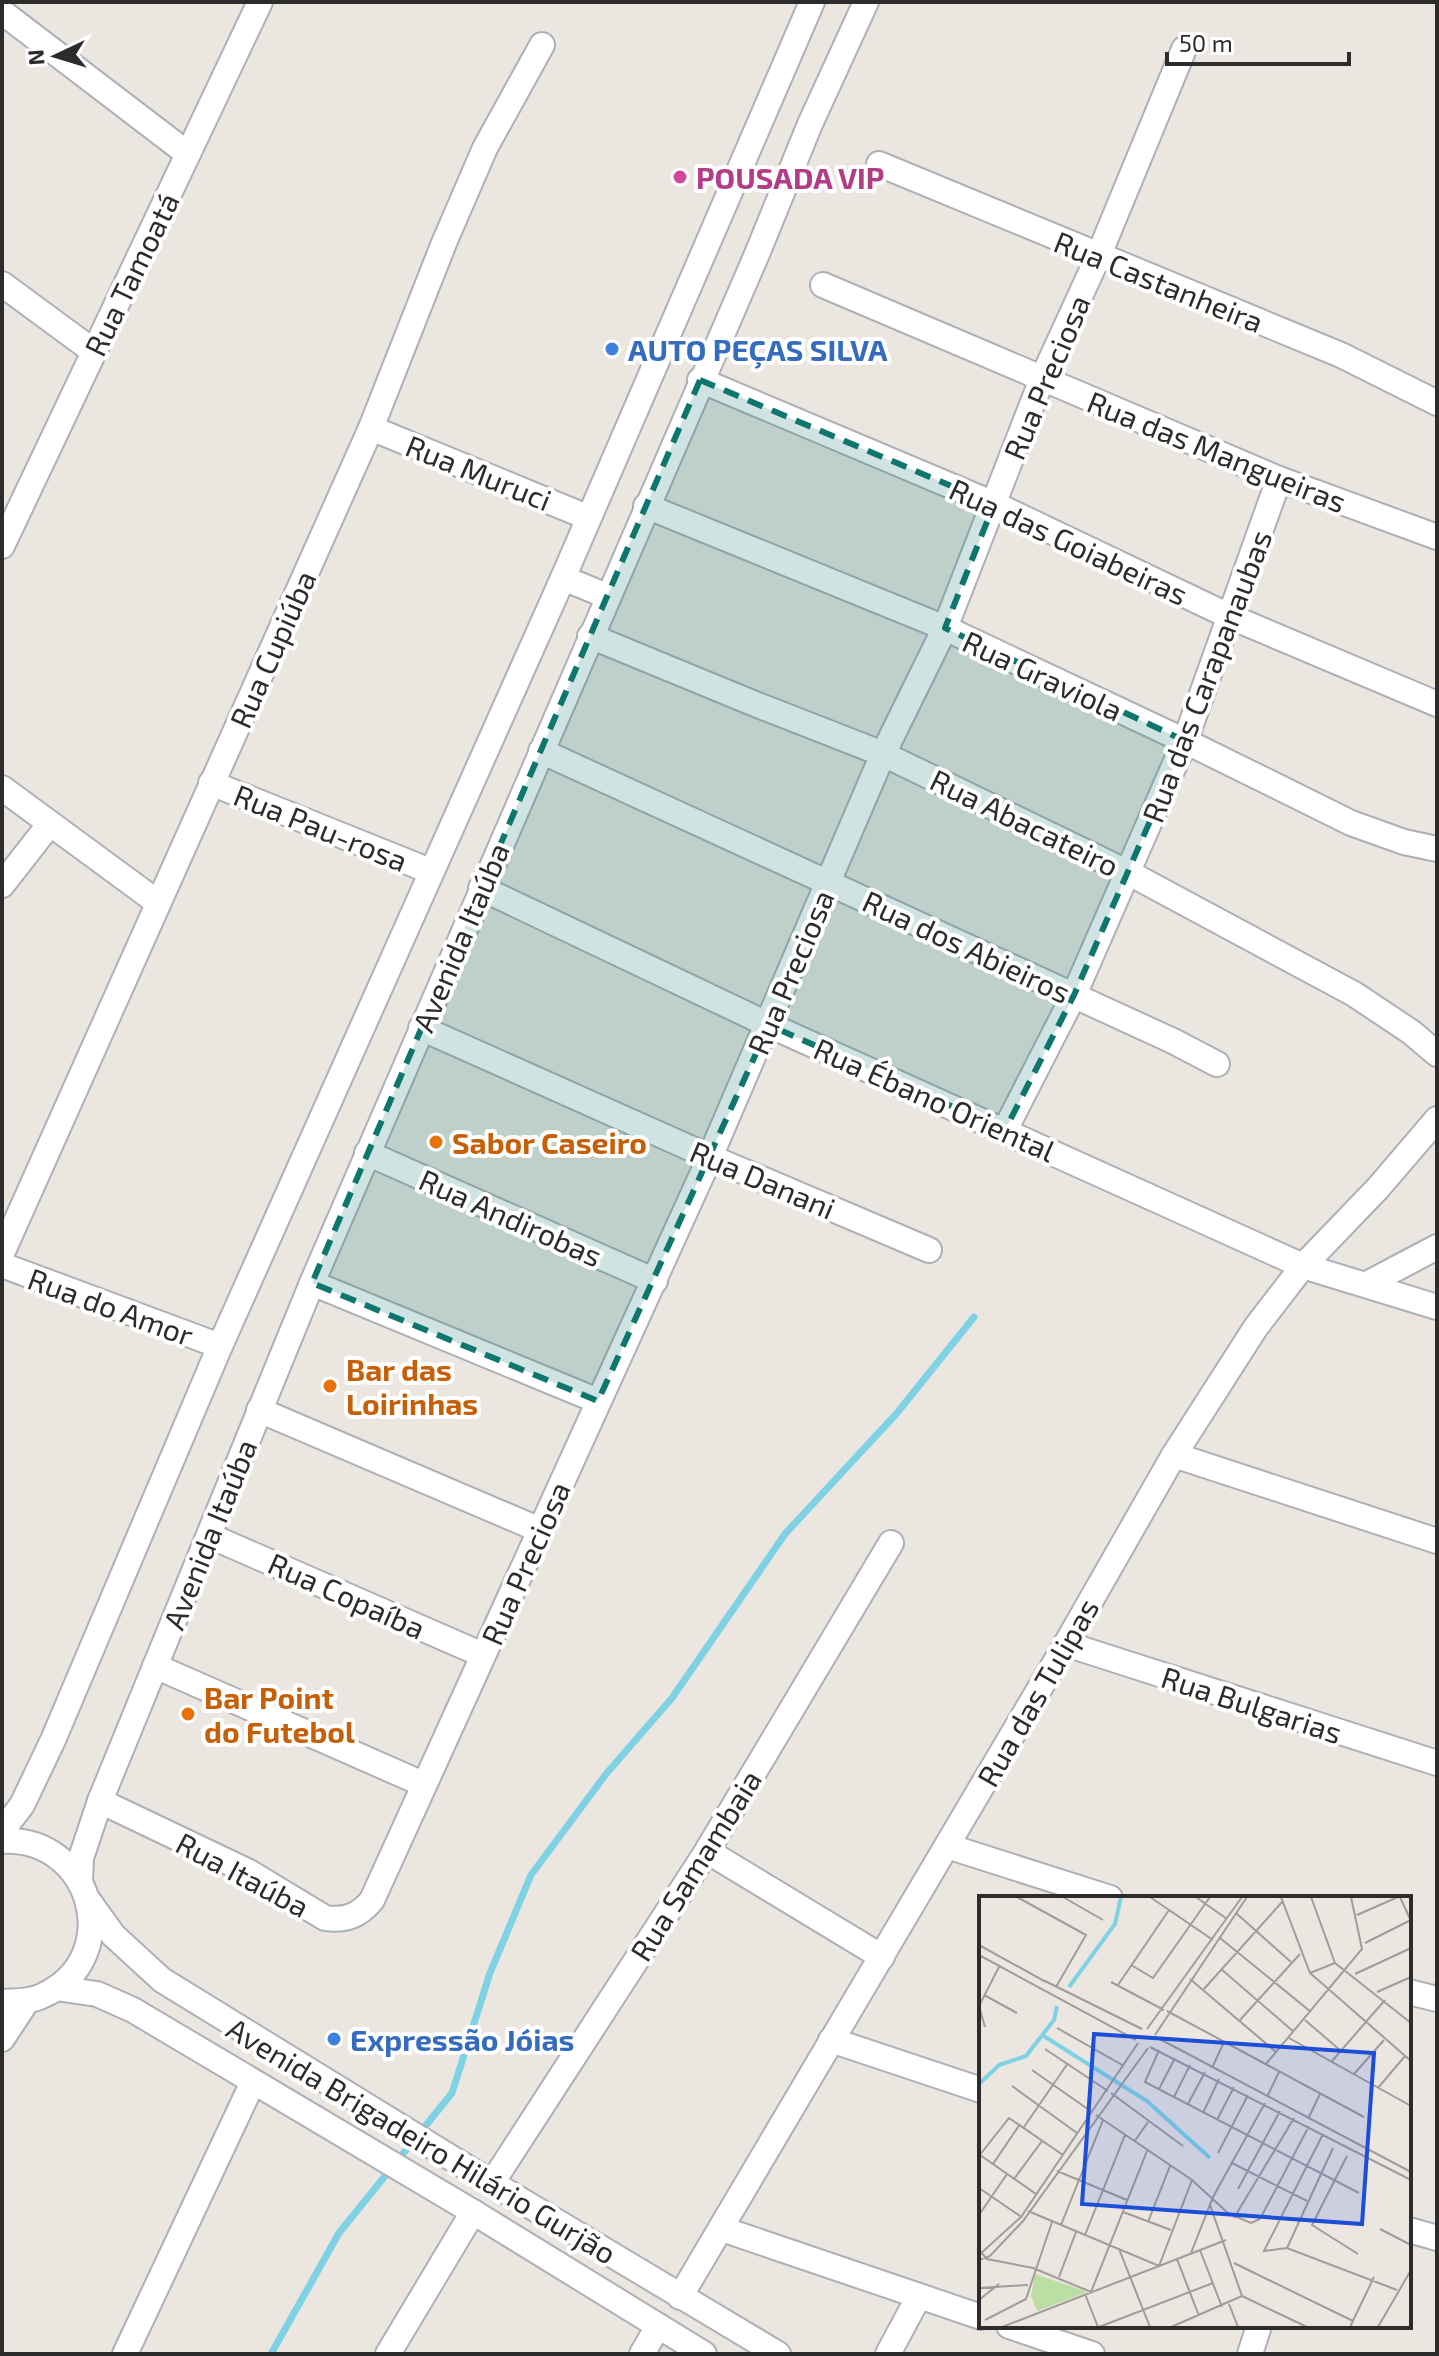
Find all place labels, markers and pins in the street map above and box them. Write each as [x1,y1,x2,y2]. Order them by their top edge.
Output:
place label: POUSADA VIP [696,159,884,195]
marker: POUSADA VIP [671,168,689,186]
place label: AUTO PEÇAS SILVA [628,331,888,369]
marker: AUTO PEÇAS SILVA [603,340,621,358]
place label: Sabor Caseiro [452,1124,647,1160]
marker: Sabor Caseiro [427,1133,445,1151]
place label: Bar das Loirinhas [346,1351,478,1421]
marker: Bar das Loirinhas [321,1377,339,1395]
place label: Bar Point do Futebol [204,1679,355,1749]
marker: Bar Point do Futebol [179,1705,197,1723]
place label: Expressão Jóias [350,2021,575,2057]
marker: Expressão Jóias [325,2030,343,2048]

